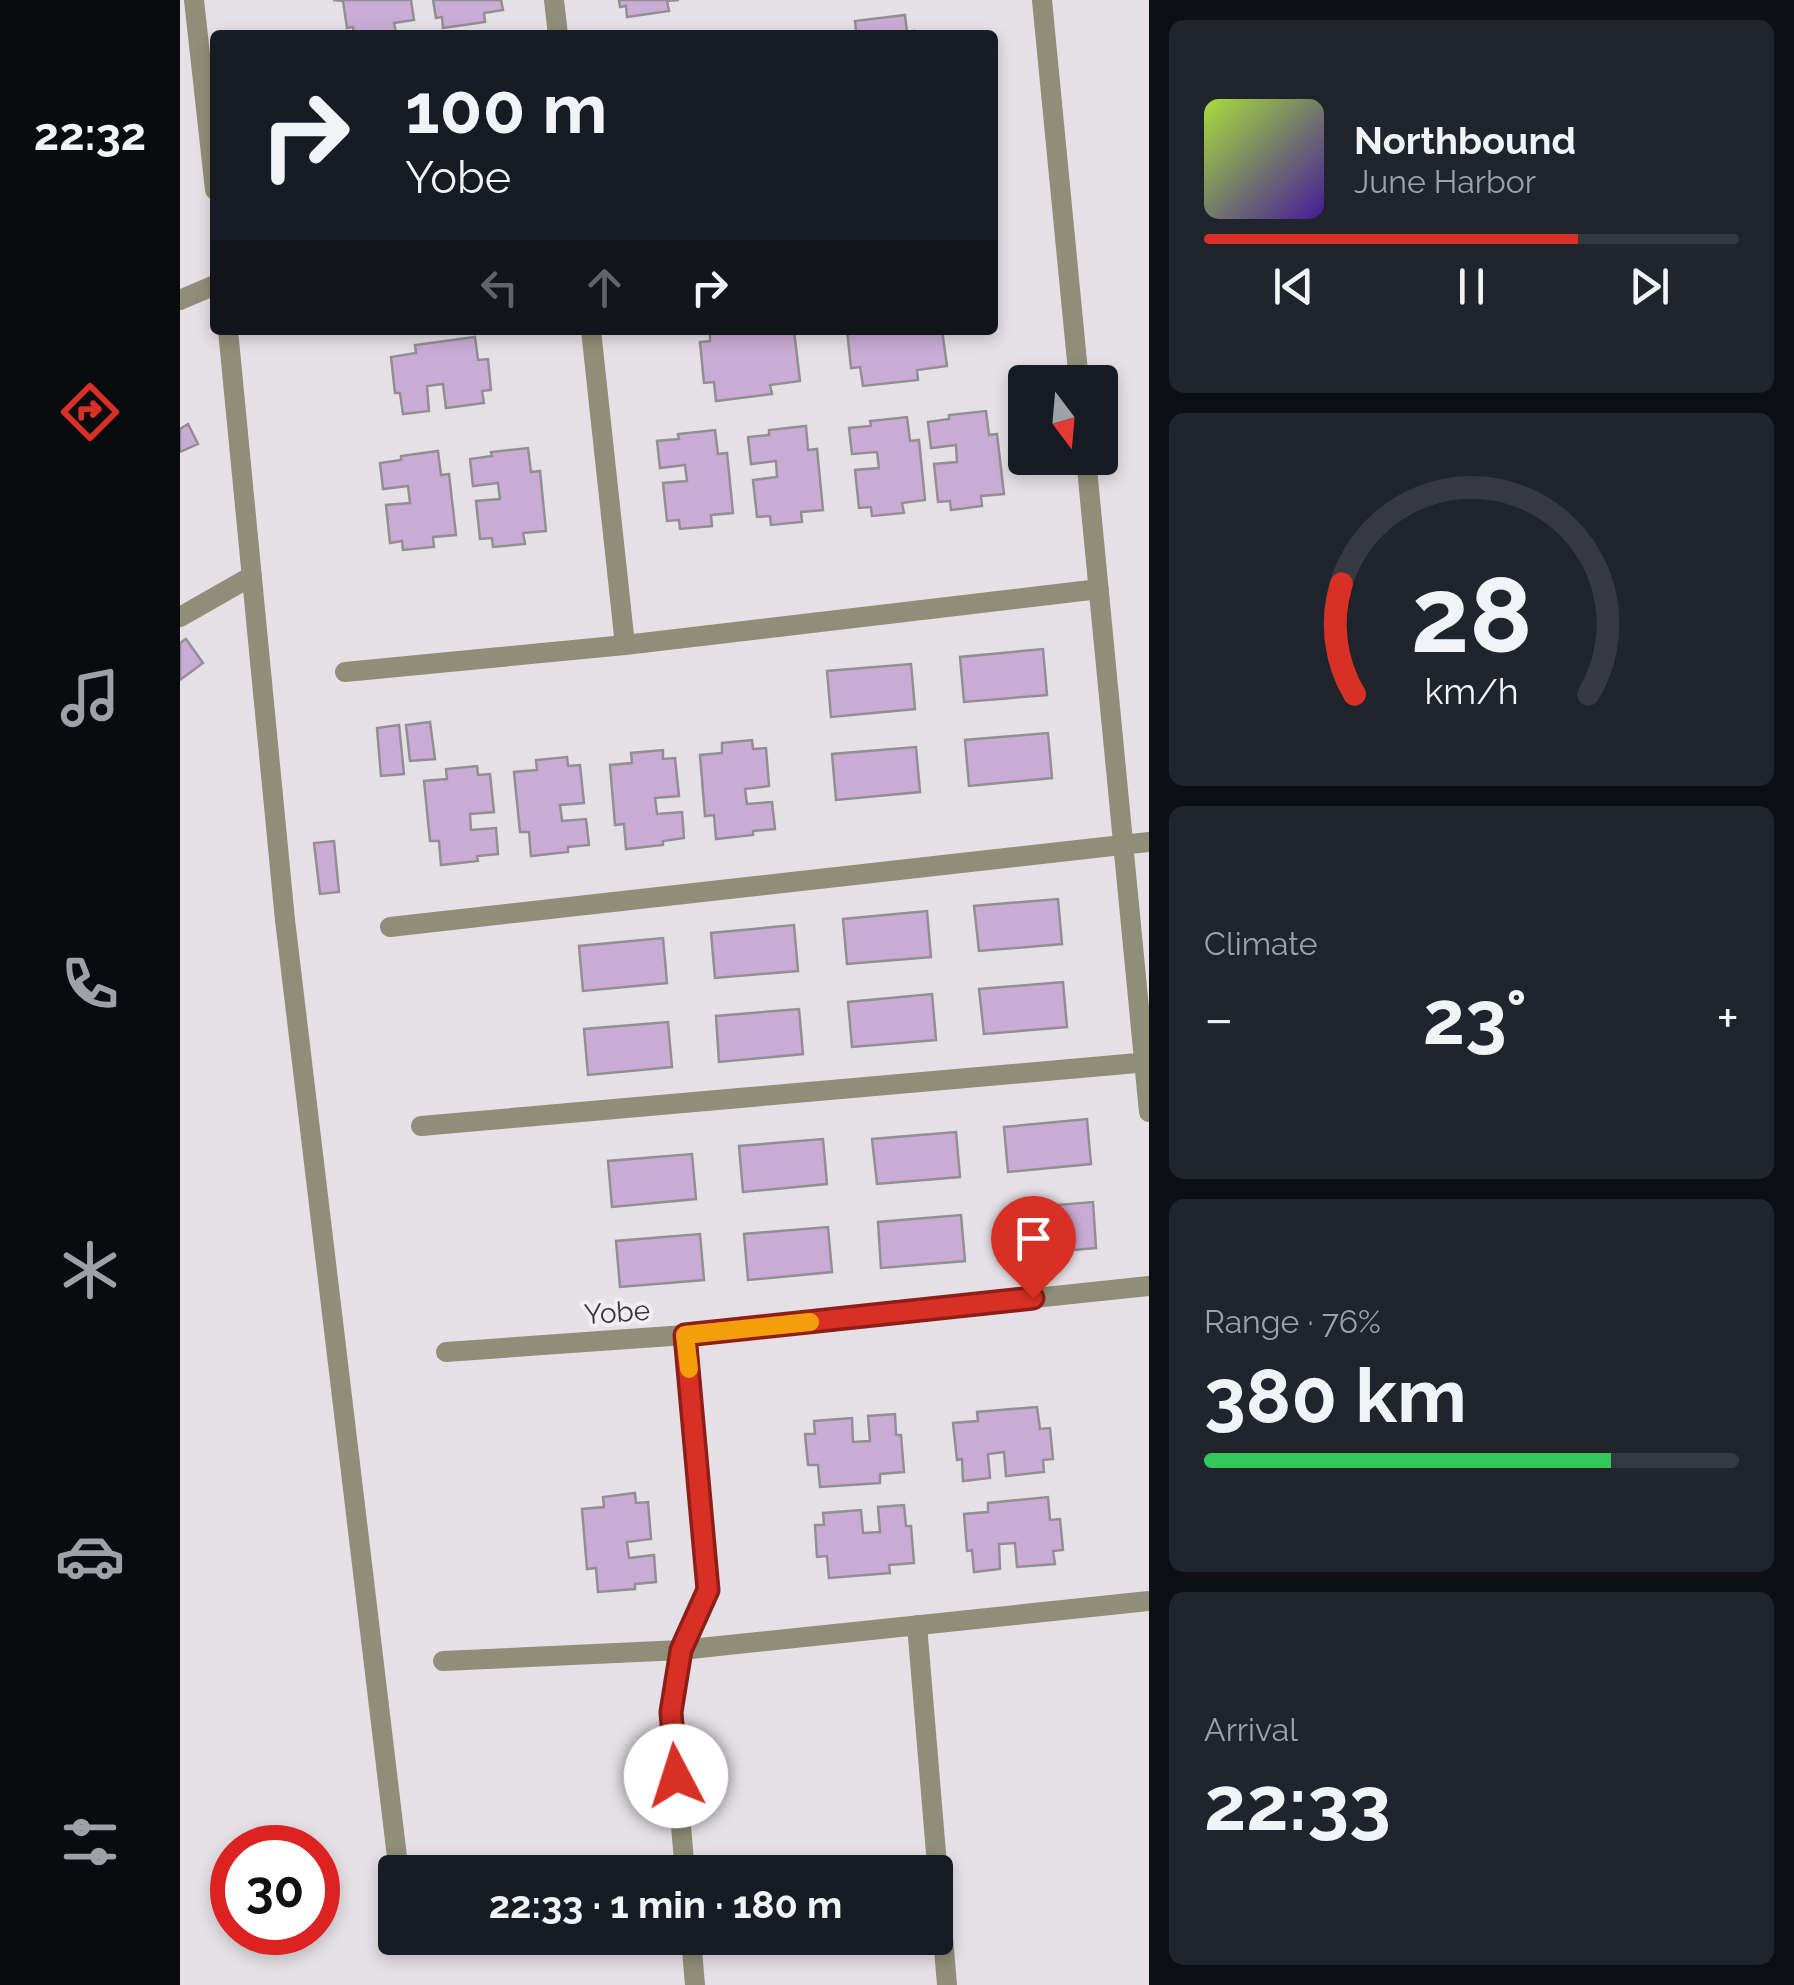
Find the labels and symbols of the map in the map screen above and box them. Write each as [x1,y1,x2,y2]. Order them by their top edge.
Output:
north arrow [1008,365,1118,475]
pin [991,1196,1076,1299]
street label: Yobe [583,1294,651,1331]
position arrow [624,1724,728,1828]
speed limit sign: 30 [210,1825,340,1955]

